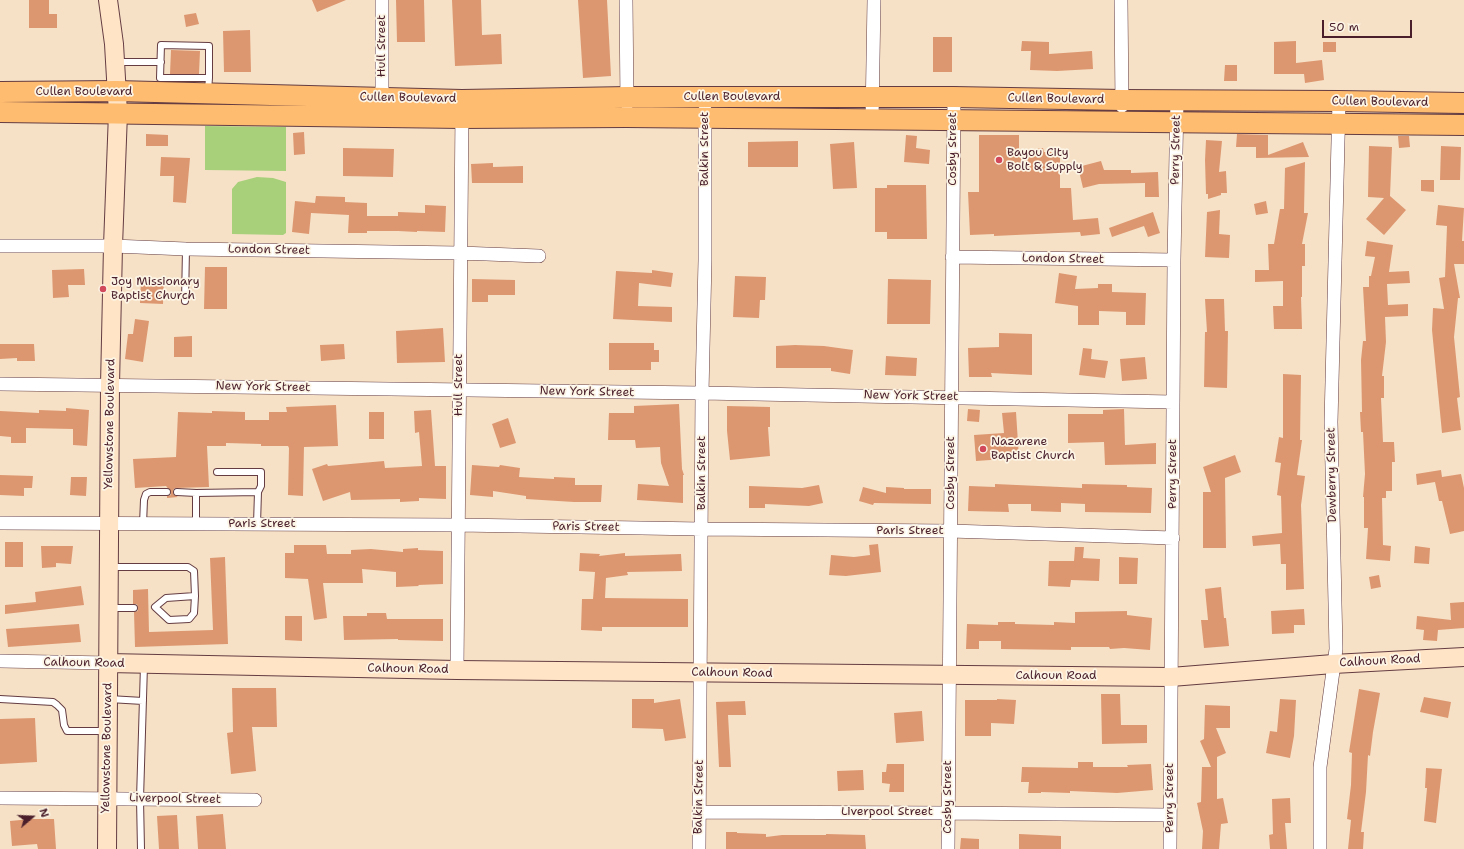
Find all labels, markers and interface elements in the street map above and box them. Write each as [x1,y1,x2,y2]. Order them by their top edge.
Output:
scale bar [1324,12,1414,38]
street label: Hull Street [375,15,389,77]
text: 50 m [1329,19,1359,35]
street label: Cullen Boulevard [36,85,132,99]
street label: Cullen Boulevard [359,90,457,106]
street label: Cullen Boulevard [684,90,780,104]
street label: Cullen Boulevard [1007,91,1105,107]
street label: Cullen Boulevard [1331,94,1429,110]
street label: Balkin Street [698,112,712,186]
street label: Cosby Street [946,112,960,186]
street label: Perry Street [1168,115,1184,185]
place label: Bayou City Bolt & Supply [1007,146,1083,174]
marker: Bayou City Bolt & Supply [994,155,1004,165]
street label: London Street [228,242,310,258]
street label: London Street [1022,251,1104,267]
place label: Joy Missionary Baptist Church [111,275,200,303]
marker: Joy Missionary Baptist Church [98,284,108,294]
street label: Hull Street [452,354,466,416]
street label: Yellowstone Boulevard [102,358,118,490]
street label: New York Street [215,379,311,395]
street label: New York Street [539,384,635,400]
street label: New York Street [863,388,959,404]
street label: Dewberry Street [1324,427,1340,523]
place label: Nazarene Baptist Church [991,435,1075,463]
street label: Balkin Street [695,436,709,510]
street label: Cosby Street [944,436,958,510]
street label: Perry Street [1166,439,1180,509]
marker: Nazarene Baptist Church [978,444,988,454]
street label: Paris Street [228,517,296,531]
street label: Paris Street [552,519,620,535]
street label: Paris Street [876,524,944,538]
street label: Calhoun Road [1339,652,1421,670]
street label: Calhoun Road [43,655,125,671]
street label: Calhoun Road [367,661,449,677]
street label: Calhoun Road [691,665,773,681]
street label: Calhoun Road [1015,669,1097,683]
street label: Yellowstone Boulevard [99,682,115,814]
street label: Balkin Street [691,760,707,834]
street label: Cosby Street [941,760,955,834]
street label: Perry Street [1163,763,1177,833]
street label: Liverpool Street [129,791,221,807]
north arrow [12,797,52,837]
street label: Liverpool Street [841,805,933,819]
text: N [35,806,52,819]

